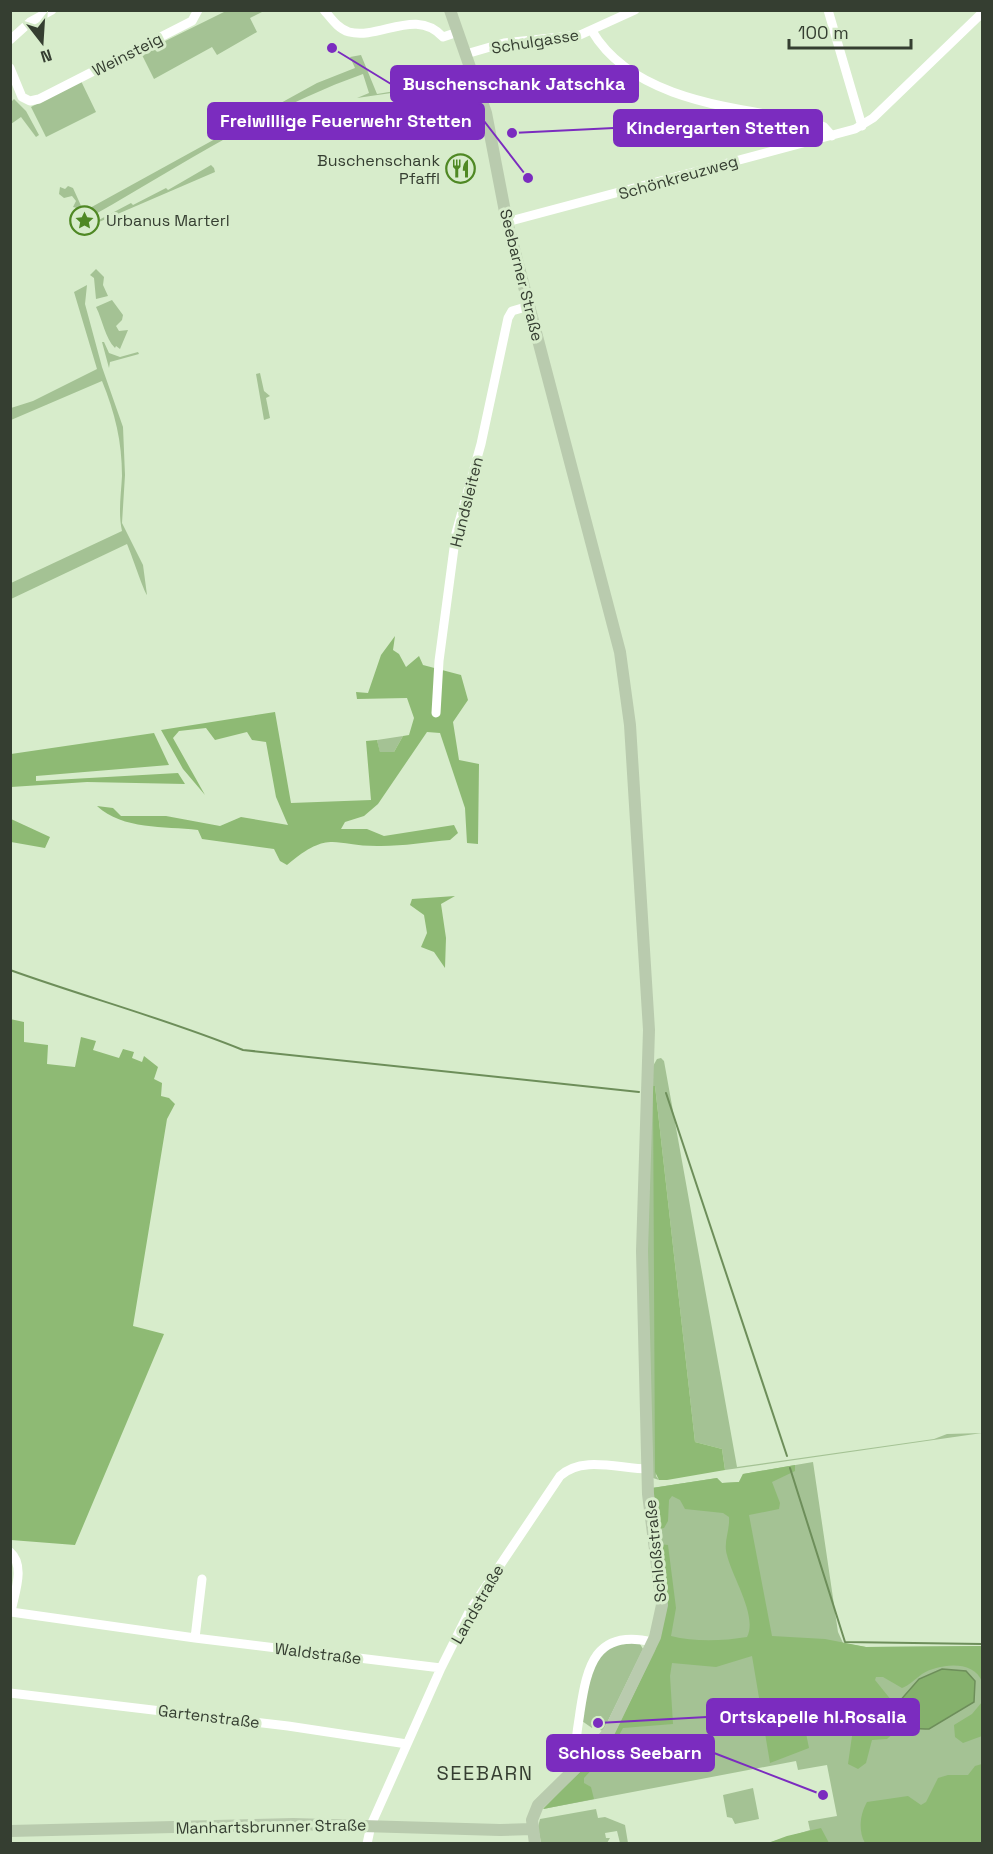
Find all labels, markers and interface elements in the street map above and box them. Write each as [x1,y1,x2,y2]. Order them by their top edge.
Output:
north arrow [12,12,72,72]
scale bar [789,12,910,50]
text: 100 m [798,21,849,44]
street label: Schulgasse [490,24,580,59]
street label: Weinsteig [89,28,166,81]
text: N [38,44,54,67]
callout: Buschenschank Jatschka [391,66,638,102]
text: Buschenschank Jatschka [403,72,626,95]
callout: Freiwillige Feuerwehr Stetten [208,103,484,139]
text: Freiwillige Feuerwehr Stetten [220,109,472,132]
callout: Kindergarten Stetten [614,110,822,146]
text: Kindergarten Stetten [626,116,810,139]
place label: Buschenschank Pfaffl [317,150,440,189]
street label: Schönkreuzweg [616,150,740,205]
restaurant icon: Buschenschank Pfaffl [445,153,477,185]
place icon: Urbanus Marterl [69,204,101,236]
street label: Seebarner Straße [495,207,548,343]
place label: Urbanus Marterl [106,210,230,231]
street label: Hundsleiten [445,455,488,550]
street label: Schloßstraße [640,1499,671,1603]
street label: Landstraße [446,1561,509,1648]
street label: Waldstraße [273,1638,363,1669]
callout: Ortskapelle hl.Rosalia [707,1699,919,1735]
street label: Gartenstraße [157,1700,261,1733]
text: Ortskapelle hl.Rosalia [719,1705,907,1728]
callout: Schloss Seebarn [547,1735,714,1771]
text: Schloss Seebarn [558,1741,702,1764]
district label: SEEBARN [437,1760,533,1786]
street label: Manhartsbrunner Straße [175,1814,367,1839]

